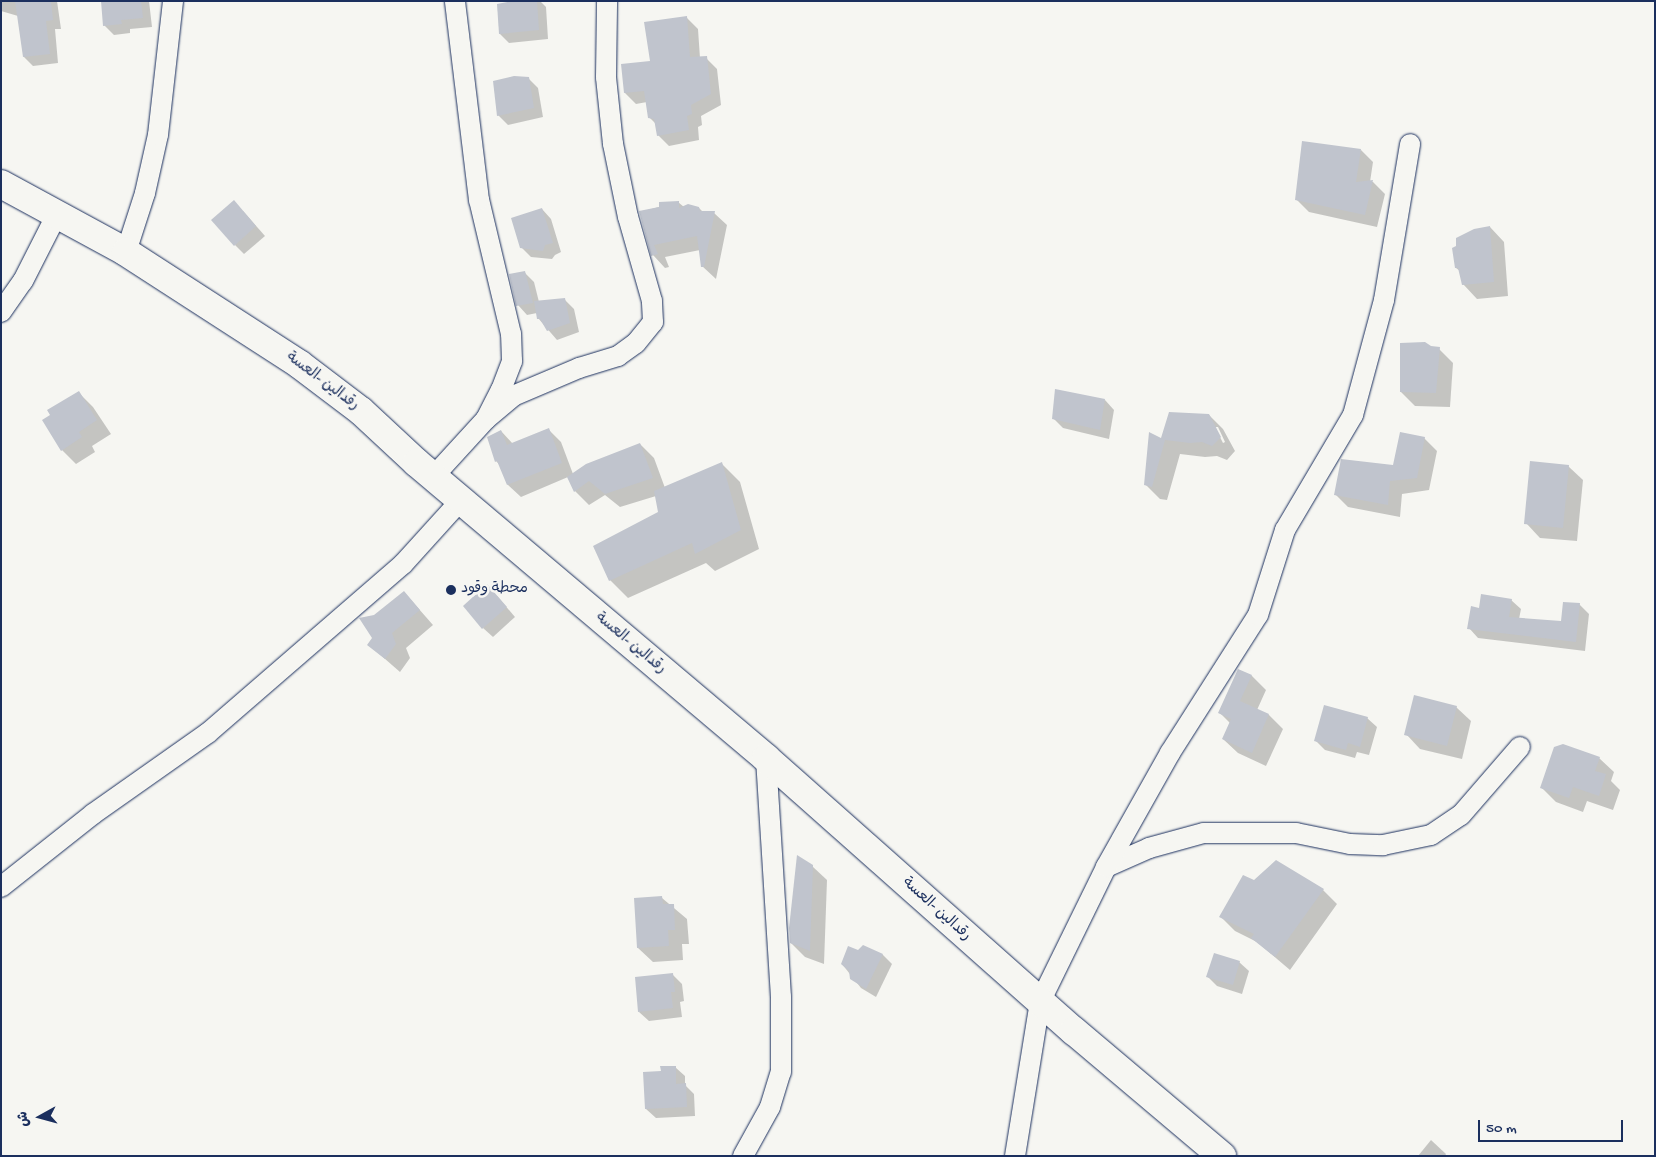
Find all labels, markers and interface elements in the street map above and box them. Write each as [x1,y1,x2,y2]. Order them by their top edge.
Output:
street label: رقدالين -العسة [282,349,362,415]
place label: محطة وقود [461,581,528,599]
marker: محطة وقود [445,584,457,596]
street label: رقدالين -العسة [591,609,669,679]
street label: رقدالين -العسة [898,874,974,946]
north arrow [15,1092,65,1142]
text: ش [15,1110,34,1128]
scale bar [1481,1110,1626,1142]
text: 50 m [1486,1120,1517,1138]

